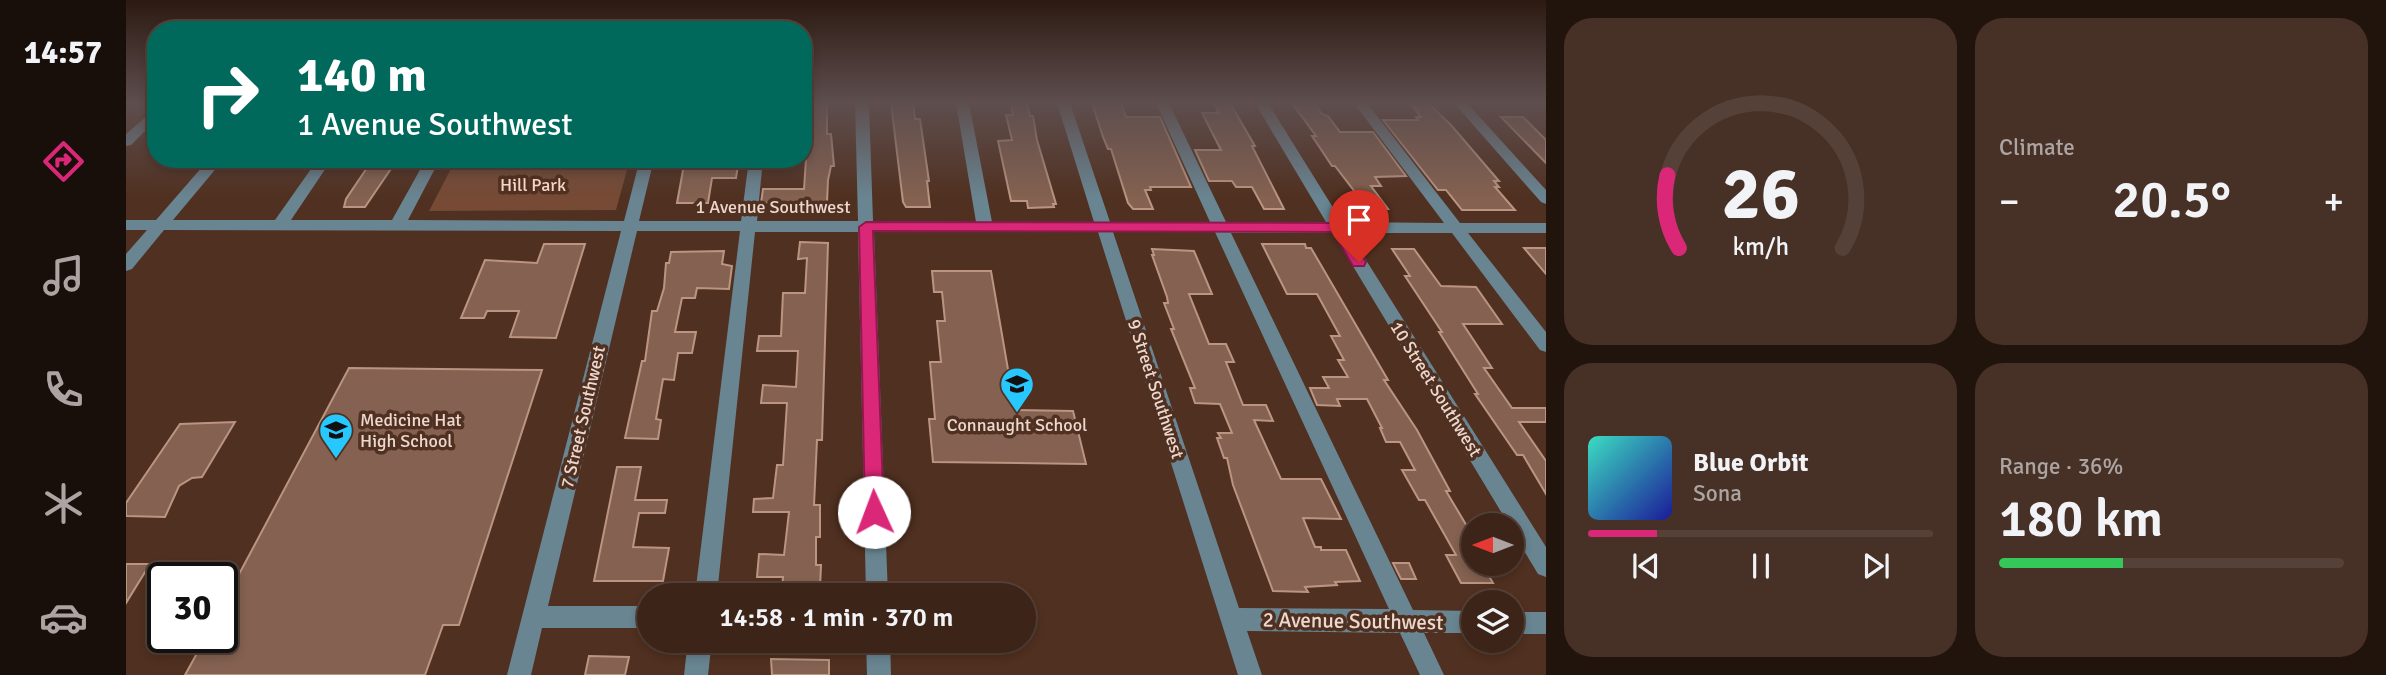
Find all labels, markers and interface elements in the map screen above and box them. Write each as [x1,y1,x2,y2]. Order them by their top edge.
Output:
text: 14:57 [24,33,102,72]
text: 140 m [297,45,427,105]
icon: right [182,49,273,140]
text: 1 Avenue Southwest [297,105,572,144]
text: Climate [1999,133,2075,162]
icon: directions [39,137,88,186]
text: 26 [1721,150,1800,239]
text: 20.5° [2112,168,2231,232]
park label: Hill Park [500,174,566,196]
text: − [1999,178,2020,225]
text: + [2323,178,2344,225]
pin [1329,190,1389,262]
street label: 1 Avenue Southwest [696,196,850,218]
icon: arrive [1340,201,1378,239]
text: km/h [1732,230,1789,261]
icon: music [39,251,88,300]
street label: 9 Street Southwest [1123,316,1189,462]
street label: 10 Street Southwest [1386,317,1486,461]
street label: 7 Street Southwest [556,344,610,490]
icon: phone [39,365,88,414]
school or university icon: Connaught School [998,365,1036,414]
place label: Medicine Hat High School [360,409,462,452]
school or university icon: Medicine Hat High School [317,411,355,460]
place label: Connaught School [947,414,1087,436]
text: Blue Orbit [1693,447,1809,479]
text: Range · 36% [1999,452,2123,481]
position arrow [837,475,911,549]
icon: climate [39,479,88,528]
text: Sona [1693,479,1742,508]
text: 180 km [1999,487,2163,551]
north arrow [1461,513,1524,576]
map controls [1461,513,1524,653]
icon: previous [1627,547,1665,585]
icon: pause [1742,547,1780,585]
icon: next [1857,547,1895,585]
speed limit sign: 30 [147,562,238,653]
button: layers [1461,590,1524,653]
icon: car [39,593,88,642]
text: 14:58 · 1 min · 370 m [720,602,953,634]
street label: 2 Avenue Southwest [1262,606,1444,636]

